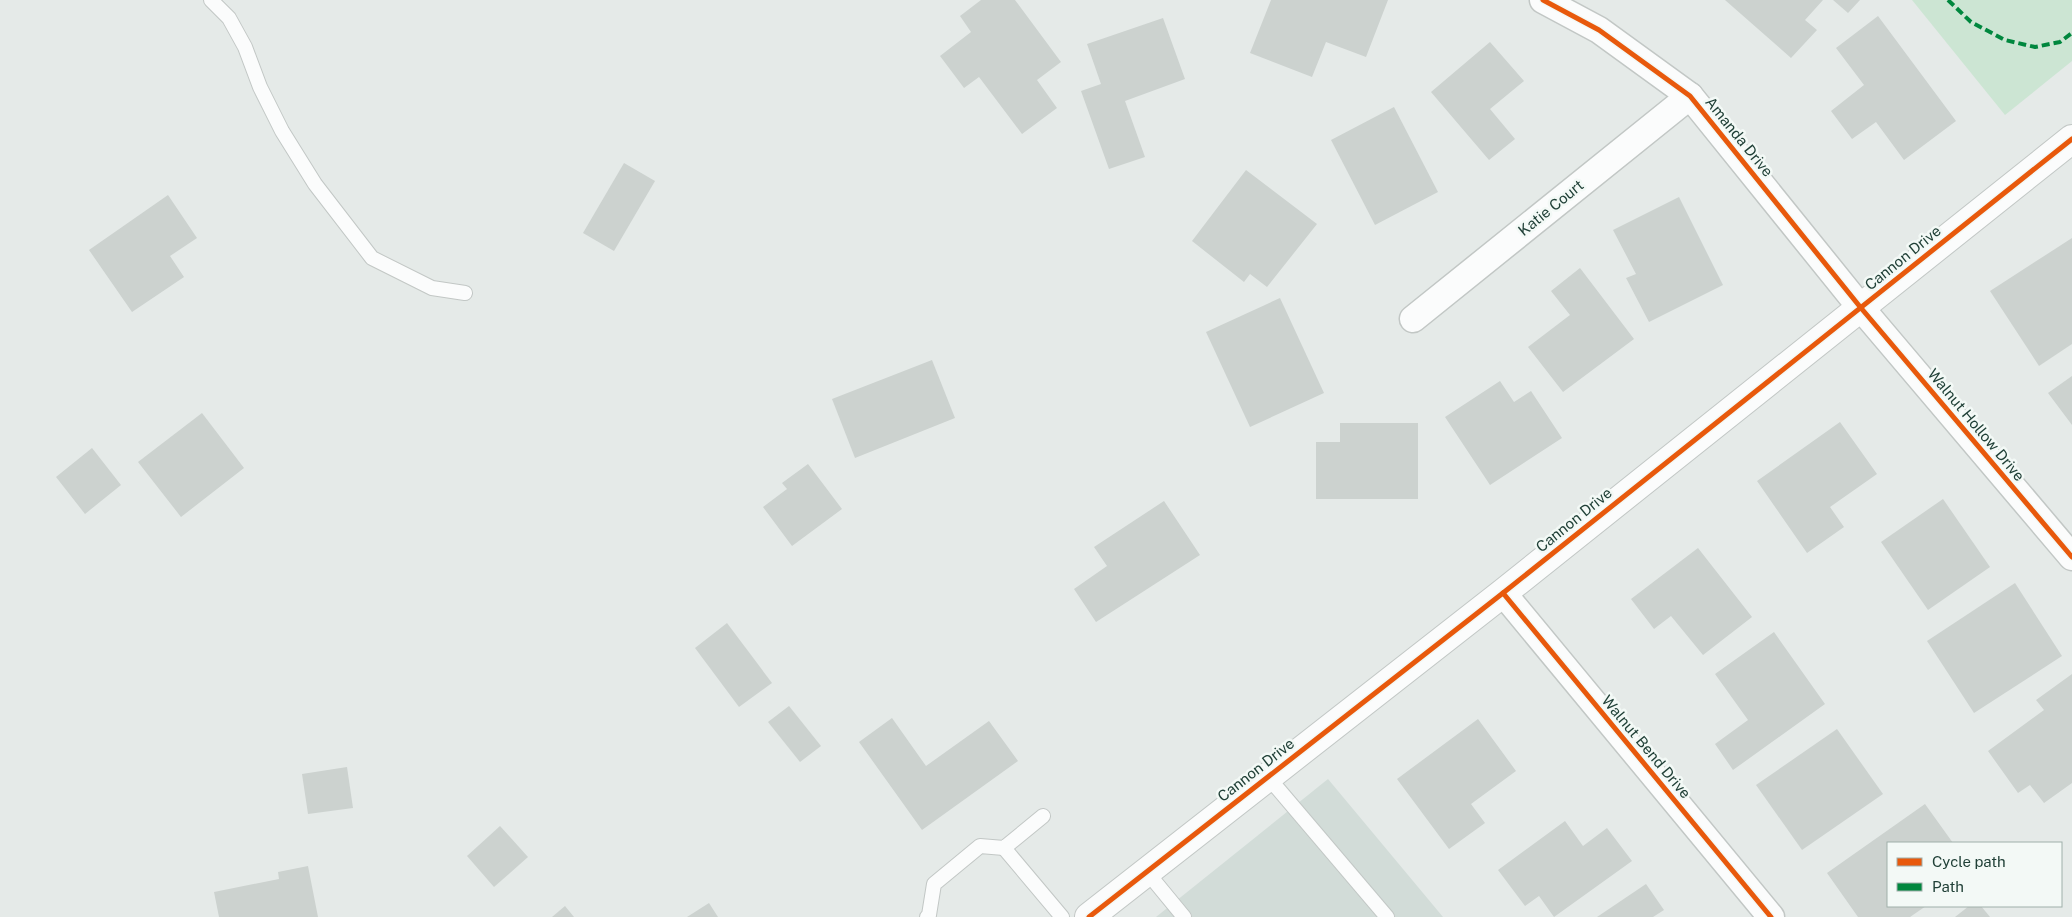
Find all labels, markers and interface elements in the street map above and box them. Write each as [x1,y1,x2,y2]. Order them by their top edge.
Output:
street label: Amanda Drive [1702,94,1777,180]
street label: Katie Court [1515,176,1587,239]
street label: Cannon Drive [1861,222,1944,293]
street label: Walnut Hollow Drive [1924,365,2028,484]
street label: Cannon Drive [1532,484,1615,555]
street label: Walnut Bend Drive [1598,692,1694,802]
street label: Cannon Drive [1214,734,1297,805]
legend [1887,842,2062,907]
text: Cycle path [1932,853,2006,870]
text: Path [1932,878,1964,895]

